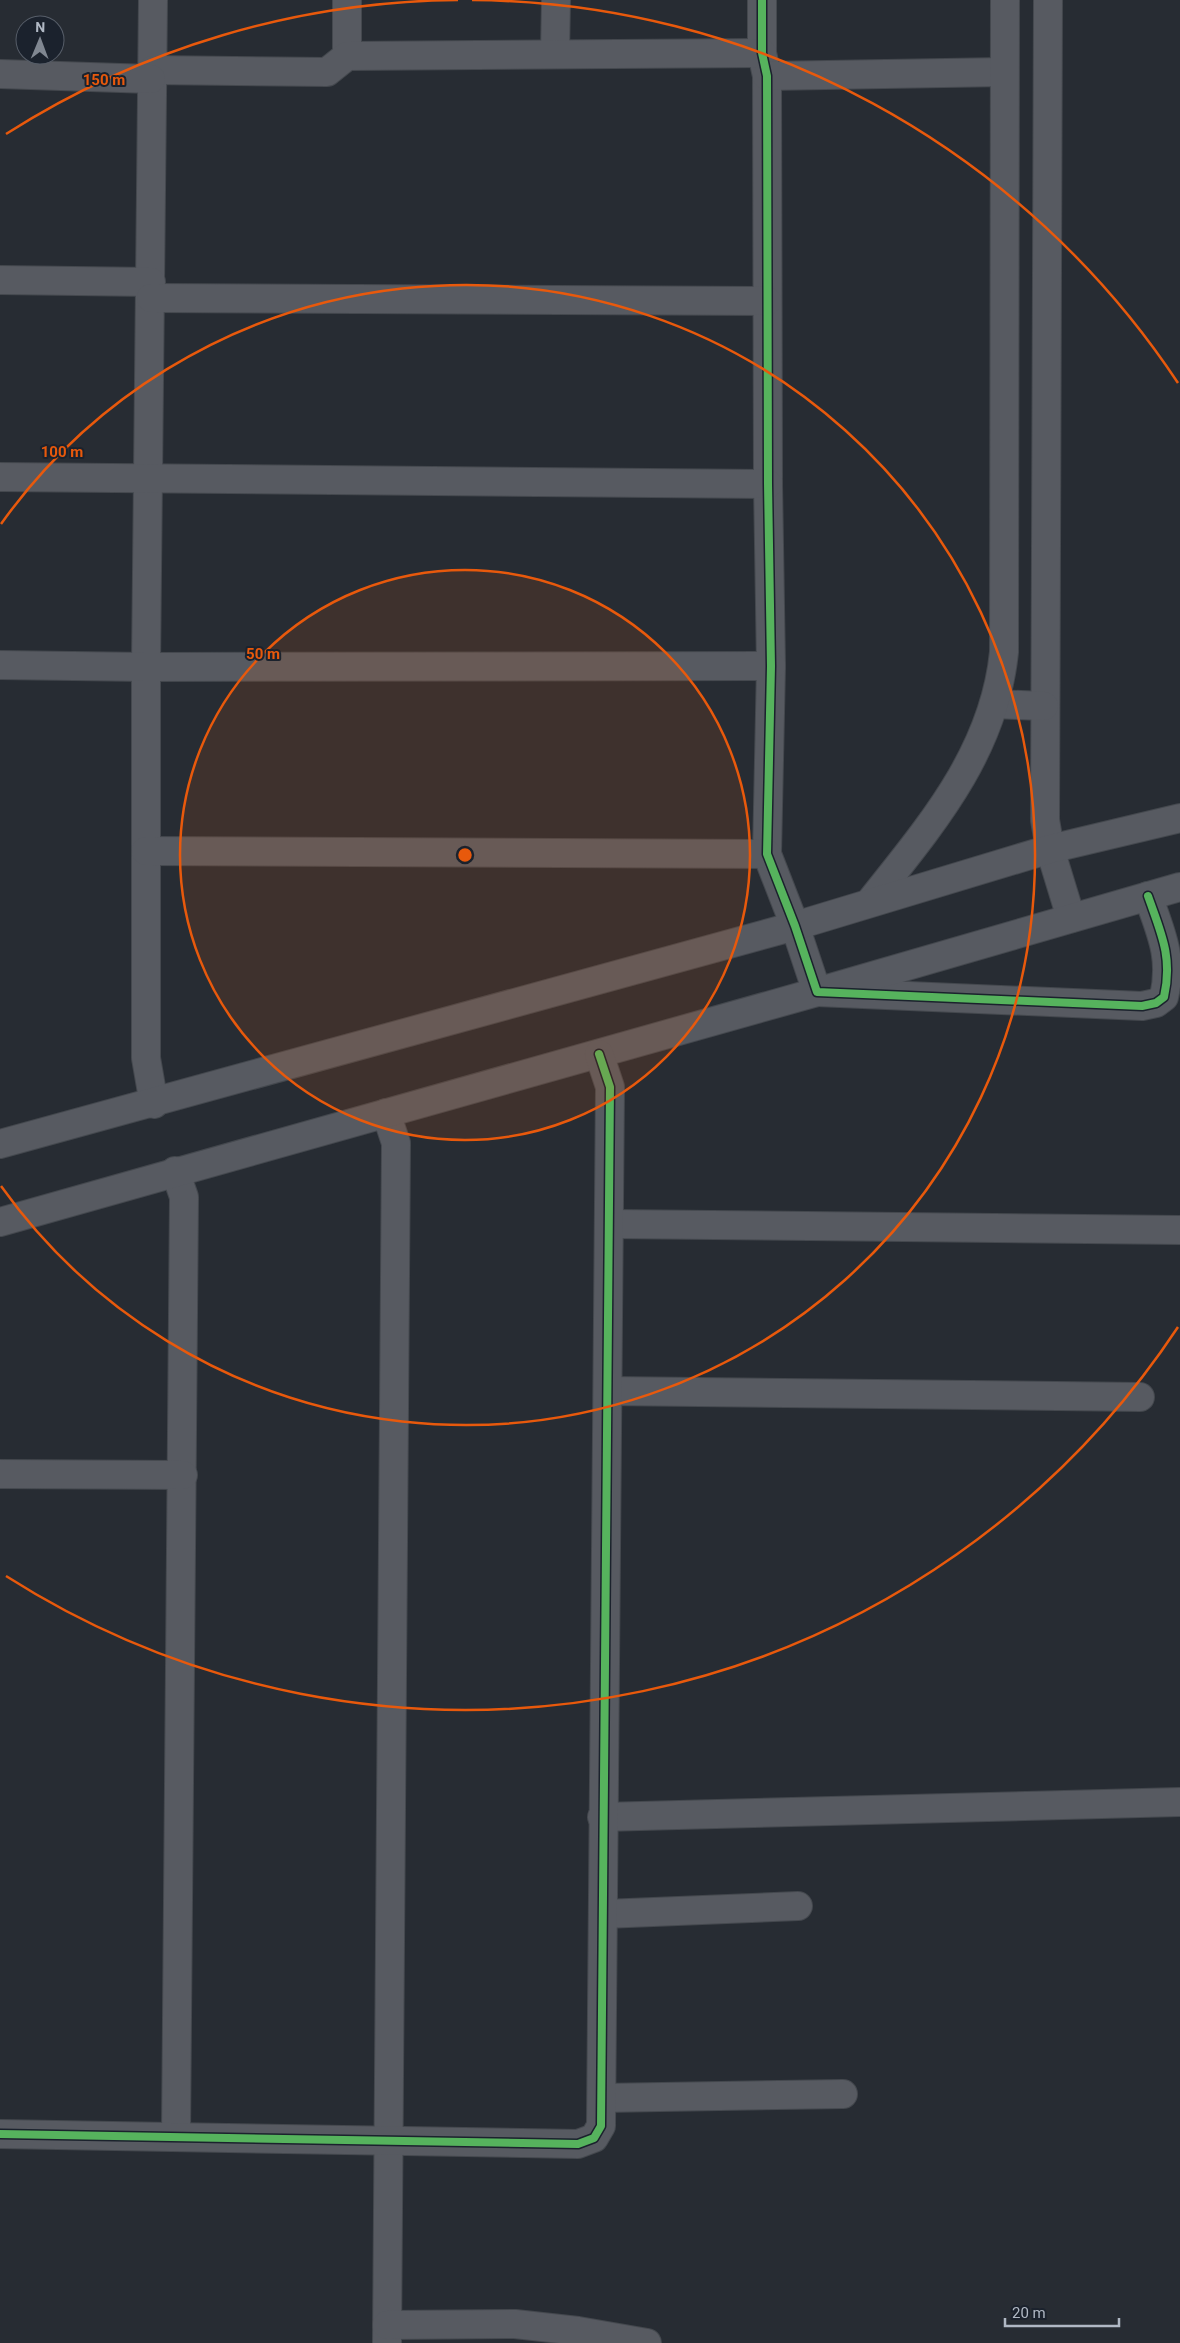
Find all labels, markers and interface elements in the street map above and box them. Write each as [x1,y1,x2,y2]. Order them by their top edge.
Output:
north arrow [15,15,65,65]
text: N [35,19,45,35]
text: 150 m [83,71,125,89]
text: 100 m [41,443,83,461]
text: 50 m [246,645,280,663]
centre of rings [456,846,474,864]
scale bar [1005,2296,1119,2328]
text: 20 m [1012,2304,1046,2322]

